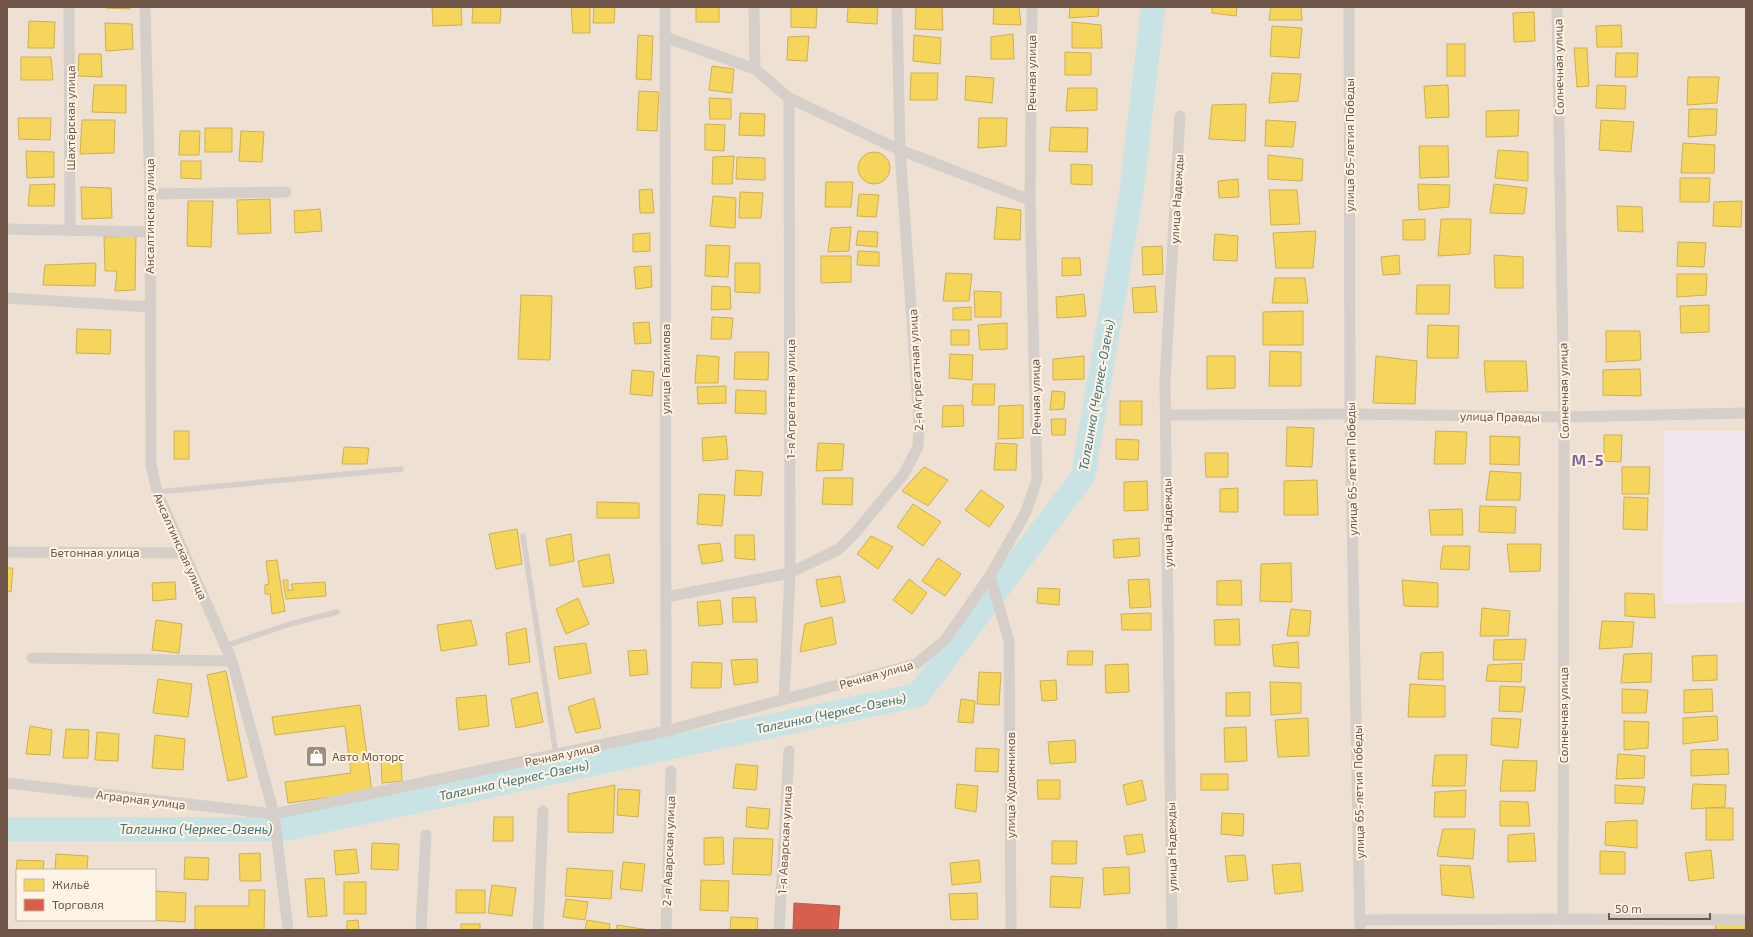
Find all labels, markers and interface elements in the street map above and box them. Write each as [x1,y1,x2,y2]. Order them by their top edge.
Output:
street label: Солнечная улица [1550,19,1567,115]
street label: Речная улица [1024,35,1039,111]
street label: Шахтёрская улица [63,65,78,171]
street label: улица 65-летия Победы [1342,78,1357,212]
street label: улица Надежды [1167,154,1186,244]
street label: Ансалтинская улица [142,158,157,274]
street label: 2-я Агрегатная улица [905,309,926,431]
water label: Талгинка (Черкес-Озень) [1075,318,1117,472]
street label: улица Галимова [658,324,673,414]
street label: 1-я Агрегатная улица [783,339,798,459]
street label: Солнечная улица [1555,343,1572,439]
street label: Речная улица [1027,359,1044,435]
street label: улица 65-летия Победы [1343,402,1360,536]
street label: улица Правды [1460,408,1540,425]
district label: М-5 [1571,450,1605,469]
street label: улица Надежды [1159,478,1176,568]
street label: Ансалтинская улица [150,490,211,602]
street label: Бетонная улица [50,545,140,560]
street label: Речная улица [837,657,915,692]
street label: Солнечная улица [1556,667,1571,763]
water label: Талгинка (Черкес-Озень) [755,689,908,737]
street label: улица 65-летия Победы [1350,725,1367,859]
street label: улица Художников [1003,732,1018,838]
street label: Речная улица [523,739,601,770]
shop icon: Авто Моторс [303,743,329,769]
place label: Авто Моторс [332,749,404,763]
water label: Талгинка (Черкес-Озень) [438,756,591,804]
street label: 1-я Аварская улица [774,785,795,895]
street label: Аграрная улица [95,787,186,812]
street label: 2-я Аварская улица [659,795,678,907]
street label: улица Надежды [1163,802,1180,892]
water label: Талгинка (Черкес-Озень) [120,821,273,837]
legend [16,869,156,921]
text: Жильё [52,877,89,891]
scale bar [1609,895,1710,921]
text: Торговля [52,897,104,911]
text: 50 m [1615,901,1642,915]

